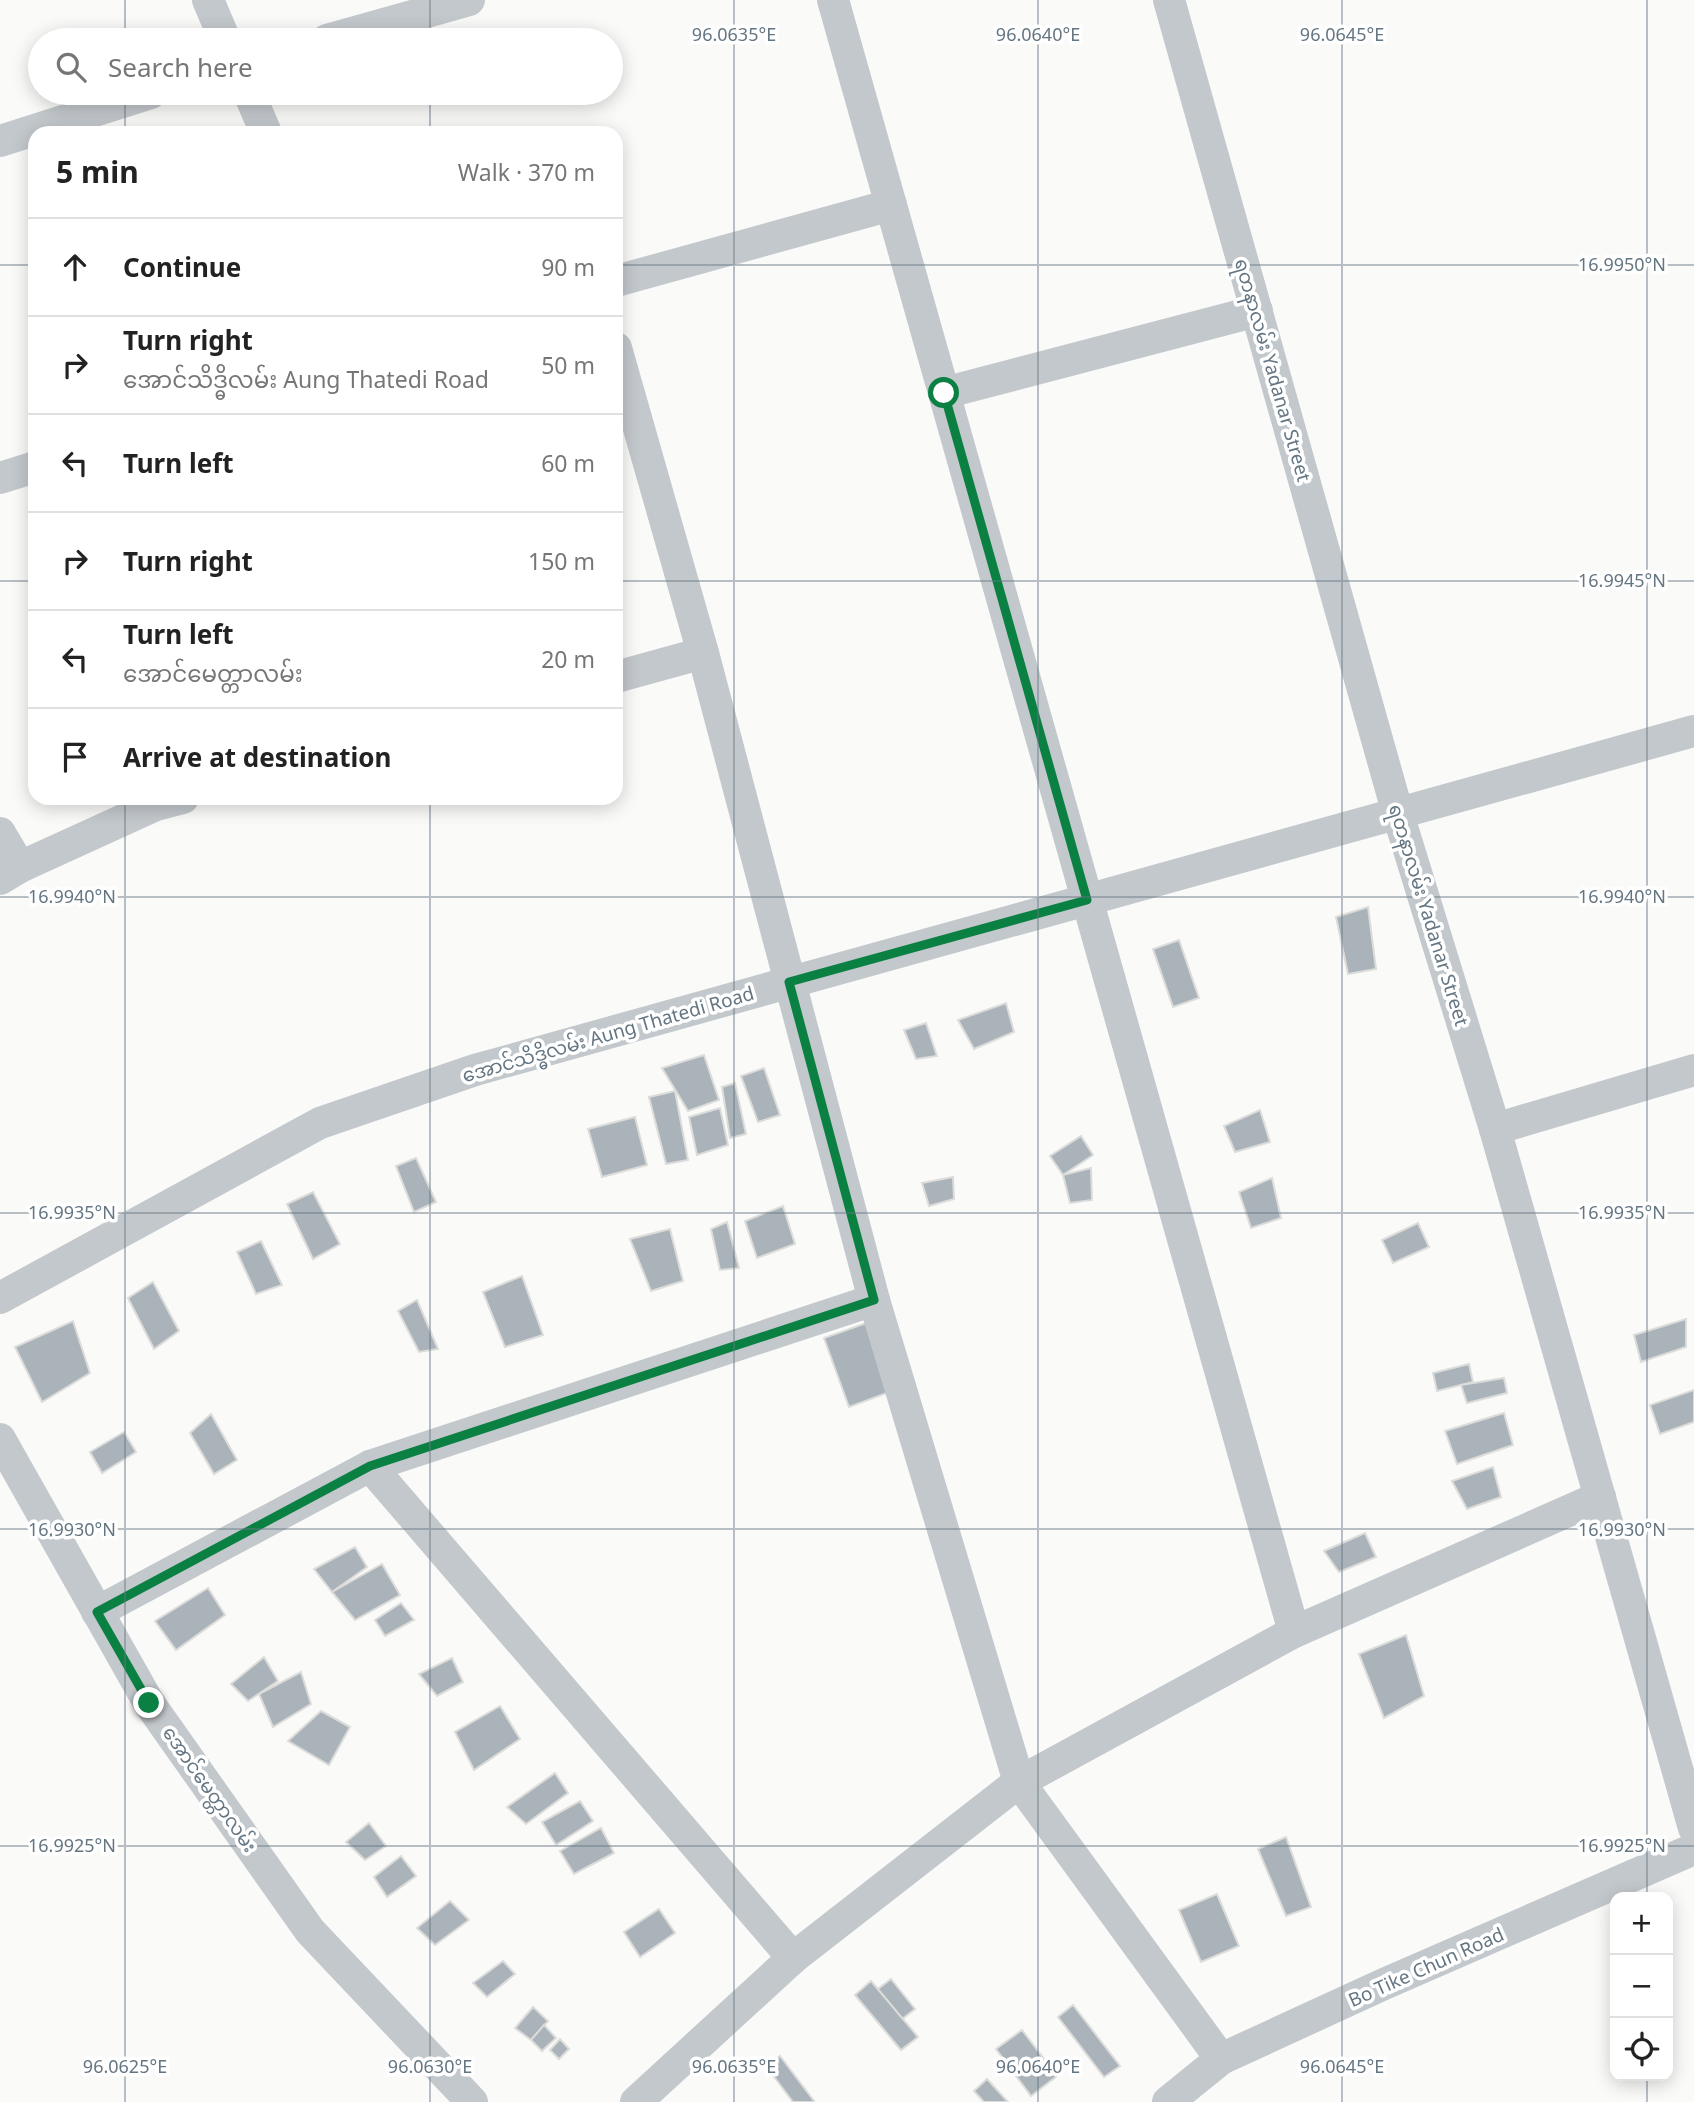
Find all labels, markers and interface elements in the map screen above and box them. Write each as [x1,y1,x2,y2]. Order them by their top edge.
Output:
text: 96.0635°E [692,22,776,46]
text: 96.0640°E [996,22,1080,46]
text: 96.0645°E [1300,22,1384,46]
search box [28,28,623,105]
icon: search [52,48,90,86]
text: Search here [108,49,253,85]
text: 5 min [56,151,139,192]
text: Walk · 370 m [458,156,595,188]
icon: ahead [56,248,94,286]
text: Continue [123,249,241,285]
text: 90 m [541,251,595,283]
text: 16.9950°N [1578,252,1666,276]
street label: ရတနာလမ်း Yadanar Street [1226,255,1318,485]
text: Turn right [123,322,253,358]
icon: right [56,346,94,384]
text: 50 m [541,349,595,381]
text: အောင်သိဒ္ဓိလမ်း Aung Thatedi Road [123,363,489,395]
route start [928,377,959,408]
icon: left [56,444,94,482]
text: Turn left [123,445,234,481]
text: 60 m [541,447,595,479]
icon: right [56,542,94,580]
text: Turn right [123,543,253,579]
text: 150 m [528,545,595,577]
text: 16.9945°N [1578,568,1666,592]
text: Turn left [123,616,234,652]
icon: left [56,640,94,678]
text: 20 m [541,643,595,675]
text: အောင်မေတ္တာလမ်း [123,657,303,689]
icon: arrive [56,738,94,776]
text: Arrive at destination [123,739,392,775]
street label: ရတနာလမ်း Yadanar Street [1380,801,1476,1030]
text: 16.9940°N [28,884,116,908]
text: 16.9940°N [1578,884,1666,908]
street label: အောင်သိဒ္ဓိလမ်း Aung Thatedi Road [459,979,758,1091]
text: 16.9935°N [28,1200,116,1224]
text: 16.9935°N [1578,1200,1666,1224]
text: 16.9930°N [28,1517,116,1541]
text: 16.9930°N [1578,1517,1666,1541]
route end [133,1687,164,1718]
street label: အောင်မေတ္တာလမ်း [154,1720,264,1859]
text: 16.9925°N [28,1833,116,1857]
text: 16.9925°N [1578,1833,1666,1857]
map controls [1610,1892,1673,2081]
button: + [1610,1892,1673,1955]
street label: Bo Tike Chun Road [1344,1921,1508,2013]
button: − [1610,1955,1673,2018]
button: locate [1610,2018,1673,2081]
text: 96.0625°E [83,2054,167,2078]
text: 96.0630°E [388,2054,472,2078]
text: 96.0635°E [692,2054,776,2078]
text: 96.0640°E [996,2054,1080,2078]
text: 96.0645°E [1300,2054,1384,2078]

